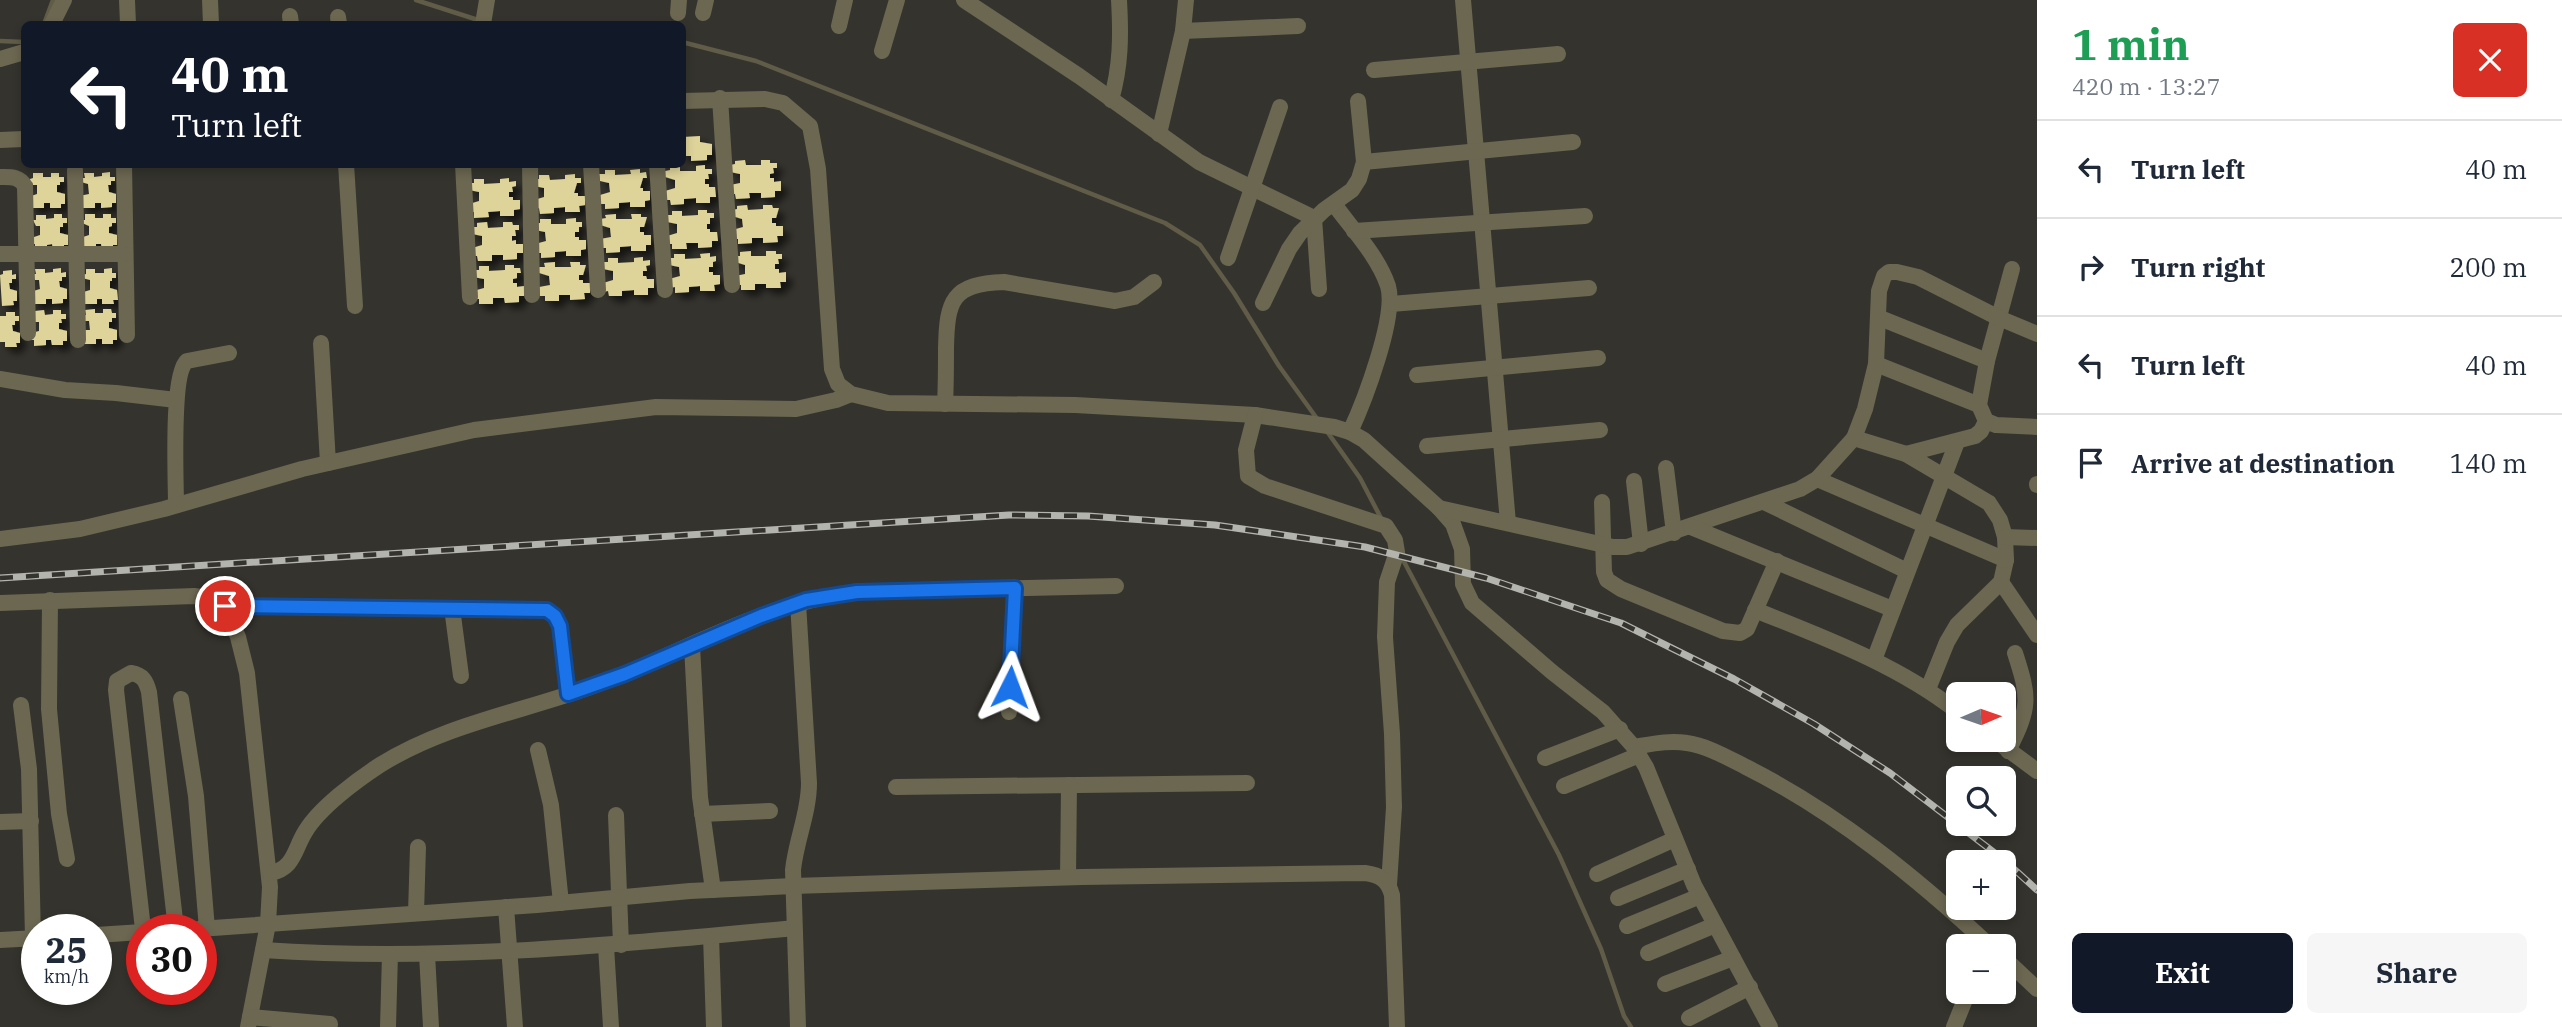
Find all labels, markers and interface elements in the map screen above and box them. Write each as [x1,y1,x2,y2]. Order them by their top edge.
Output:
text: 1 min [2072,17,2190,72]
button: close [2453,23,2527,97]
text: 40 m [171,42,289,105]
icon: left [56,49,147,140]
text: 420 m · 13:27 [2072,71,2221,101]
text: Turn left [171,104,302,146]
icon: left [2072,150,2110,188]
text: Turn left [2131,152,2245,186]
text: 40 m [2465,152,2527,186]
icon: right [2072,248,2110,286]
text: Turn right [2131,250,2265,284]
text: 200 m [2449,250,2527,284]
icon: left [2072,346,2110,384]
text: Turn left [2131,348,2245,382]
text: 40 m [2465,348,2527,382]
icon: arrive [2072,444,2110,482]
text: Arrive at destination [2131,446,2395,480]
text: 140 m [2449,446,2527,480]
pin [195,576,255,636]
icon: arrive [206,587,244,625]
position arrow [973,650,1047,724]
north arrow [1946,682,2016,752]
map controls [1946,682,2016,1004]
button: search [1946,766,2016,836]
button: + [1946,850,2016,920]
speed limit sign: 30 [126,914,217,1005]
text: 25 [45,927,88,973]
button: Exit [2072,933,2293,1013]
button: Share [2307,933,2527,1013]
button: − [1946,934,2016,1004]
text: km/h [44,965,89,988]

